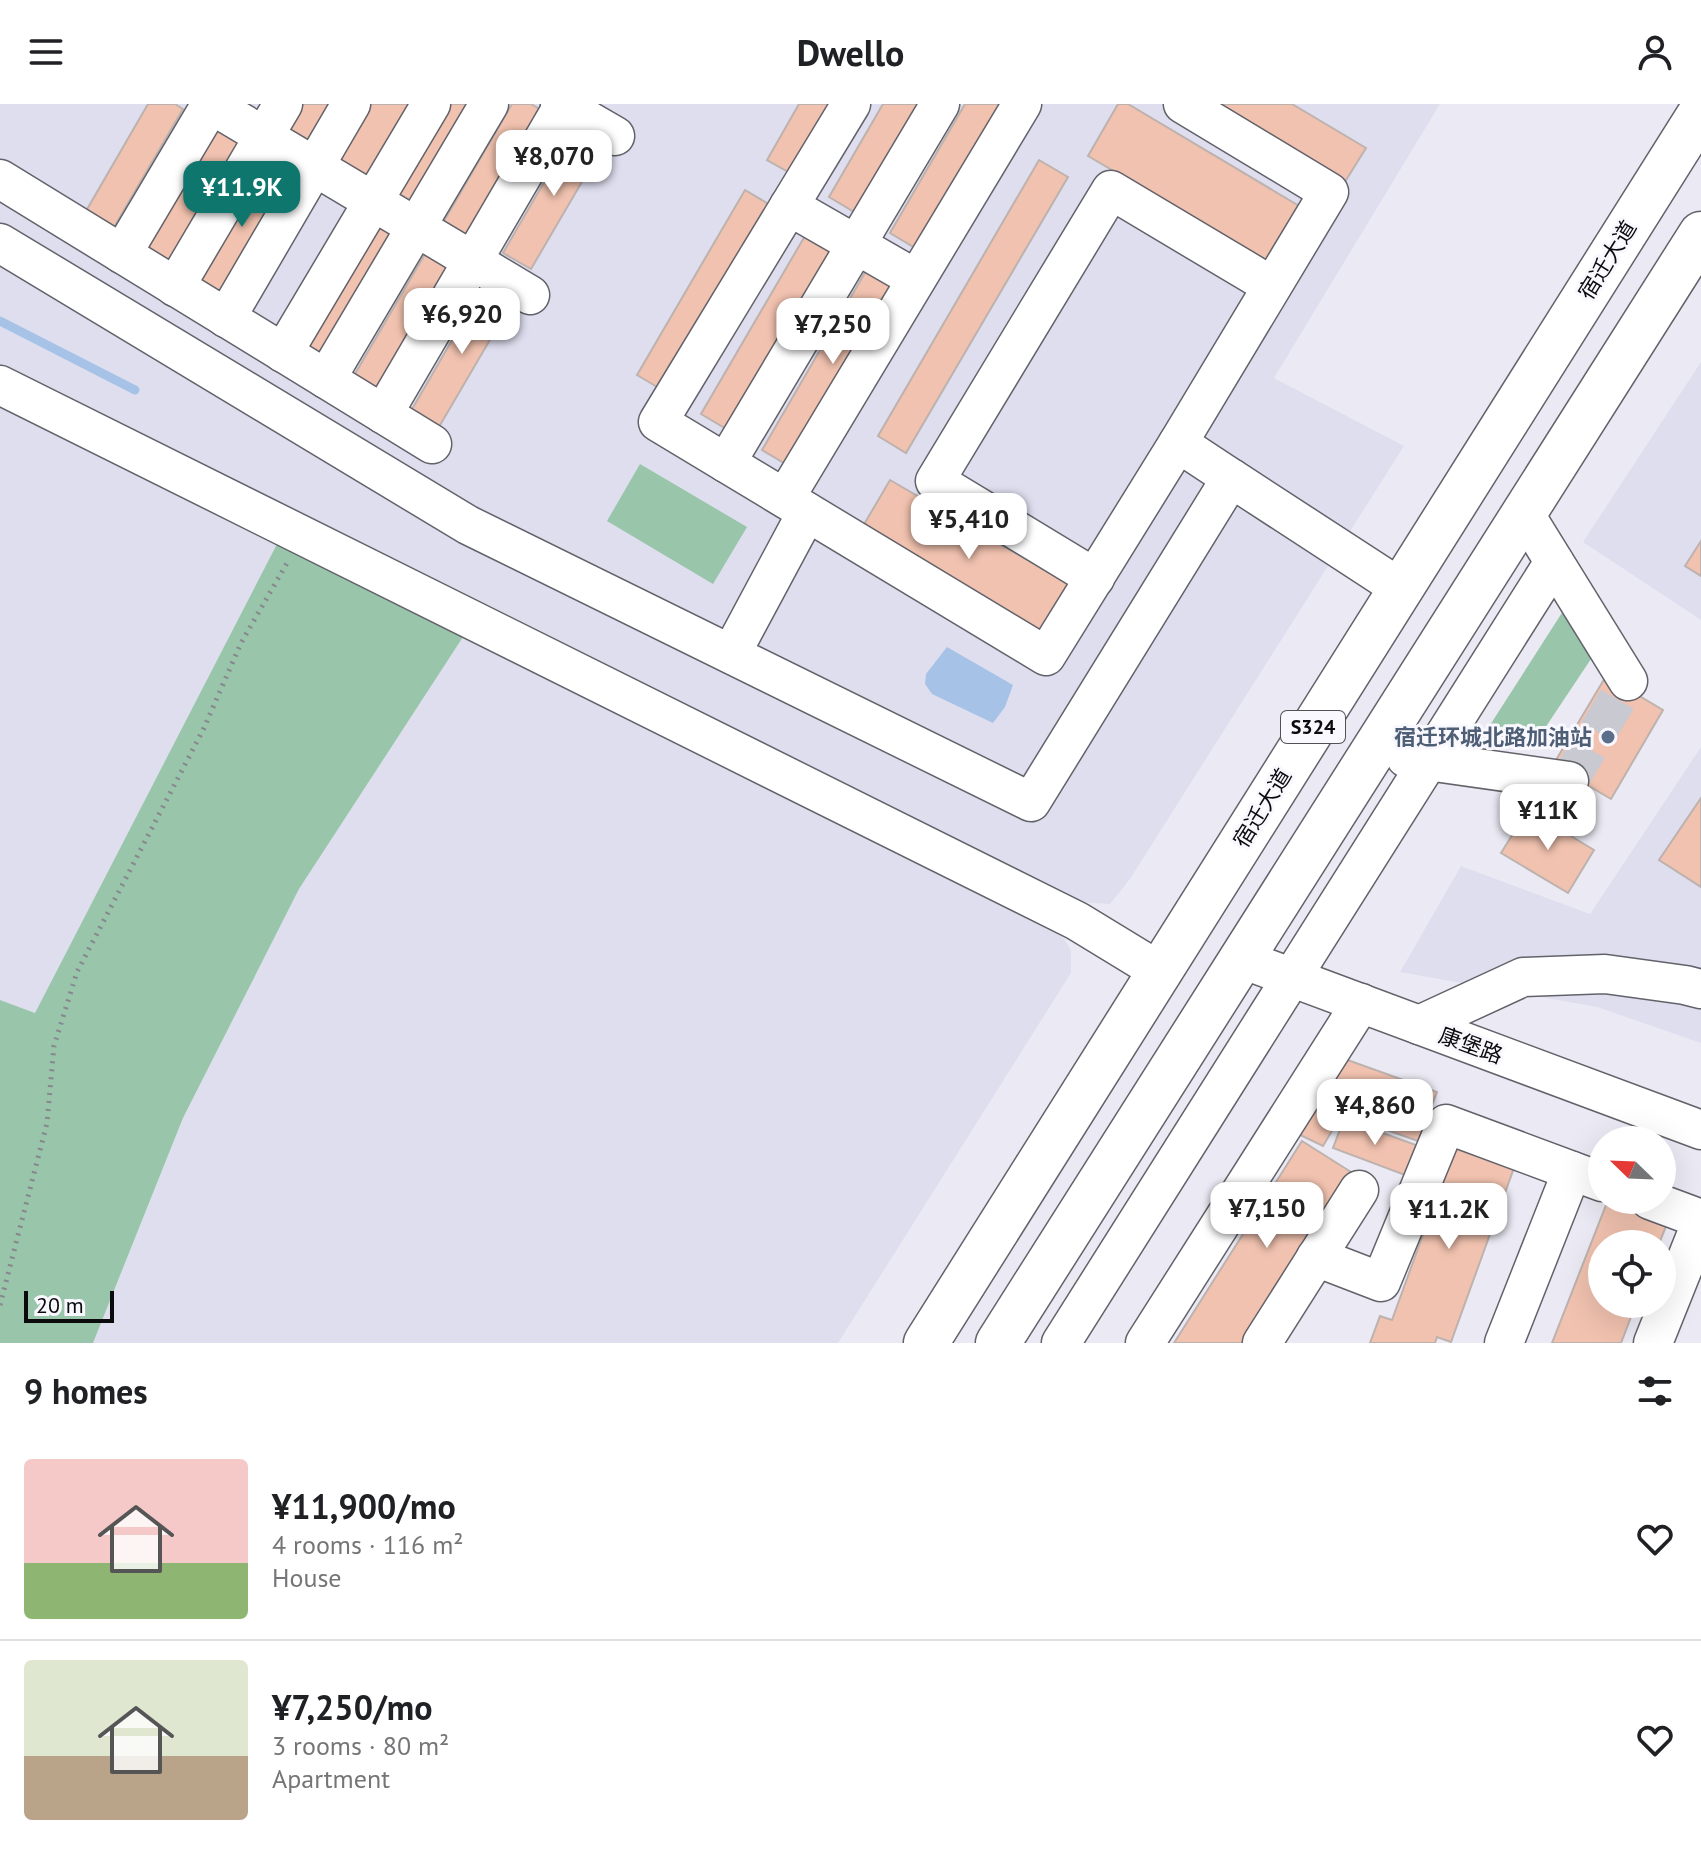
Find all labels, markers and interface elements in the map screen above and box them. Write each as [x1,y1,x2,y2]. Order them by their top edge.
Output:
text: Dwello [797,29,904,76]
icon: menu [24,30,68,74]
icon: person [1633,30,1677,74]
pin: ¥8,070 [489,130,619,198]
text: ¥8,070 [514,139,594,172]
pin: ¥11.9K [177,161,307,229]
text: ¥11.9K [201,170,283,203]
street label: 宿迁大道 [1572,215,1642,305]
pin: ¥6,920 [397,288,527,356]
text: ¥6,920 [422,297,502,330]
pin: ¥7,250 [768,298,898,366]
text: ¥7,250 [794,307,872,340]
pin: ¥5,410 [904,493,1034,561]
text: ¥5,410 [929,502,1009,535]
road number: S324 [1281,711,1345,743]
place label: 宿迁环城北路加油站 [1394,723,1592,751]
marker: 宿迁环城北路加油站 [1599,728,1617,746]
street label: 宿迁大道 [1227,763,1297,853]
pin: ¥11K [1501,784,1595,852]
text: ¥11K [1518,793,1578,826]
street label: 康堡路 [1435,1021,1507,1069]
pin: ¥4,860 [1310,1079,1440,1147]
text: ¥4,860 [1335,1088,1415,1121]
north arrow [1588,1126,1676,1214]
map controls [1588,1126,1676,1318]
pin: ¥7,150 [1202,1182,1332,1250]
pin: ¥11.2K [1384,1183,1514,1251]
text: ¥7,150 [1228,1191,1306,1224]
text: ¥11.2K [1408,1192,1490,1225]
button: locate [1588,1230,1676,1318]
scale bar [24,1287,114,1323]
text: 20 m [36,1291,84,1319]
text: 9 homes [24,1369,148,1413]
icon: filters [1633,1369,1677,1413]
text: ¥11,900/mo [272,1484,456,1528]
icon: home [88,1491,184,1587]
icon: heart [1633,1517,1677,1561]
text: 4 rooms · 116 m² [272,1528,464,1561]
text: House [272,1561,342,1594]
text: ¥7,250/mo [272,1685,432,1729]
icon: home [88,1692,184,1788]
icon: heart [1633,1718,1677,1762]
text: 3 rooms · 80 m² [272,1729,449,1762]
text: Apartment [272,1762,390,1795]

